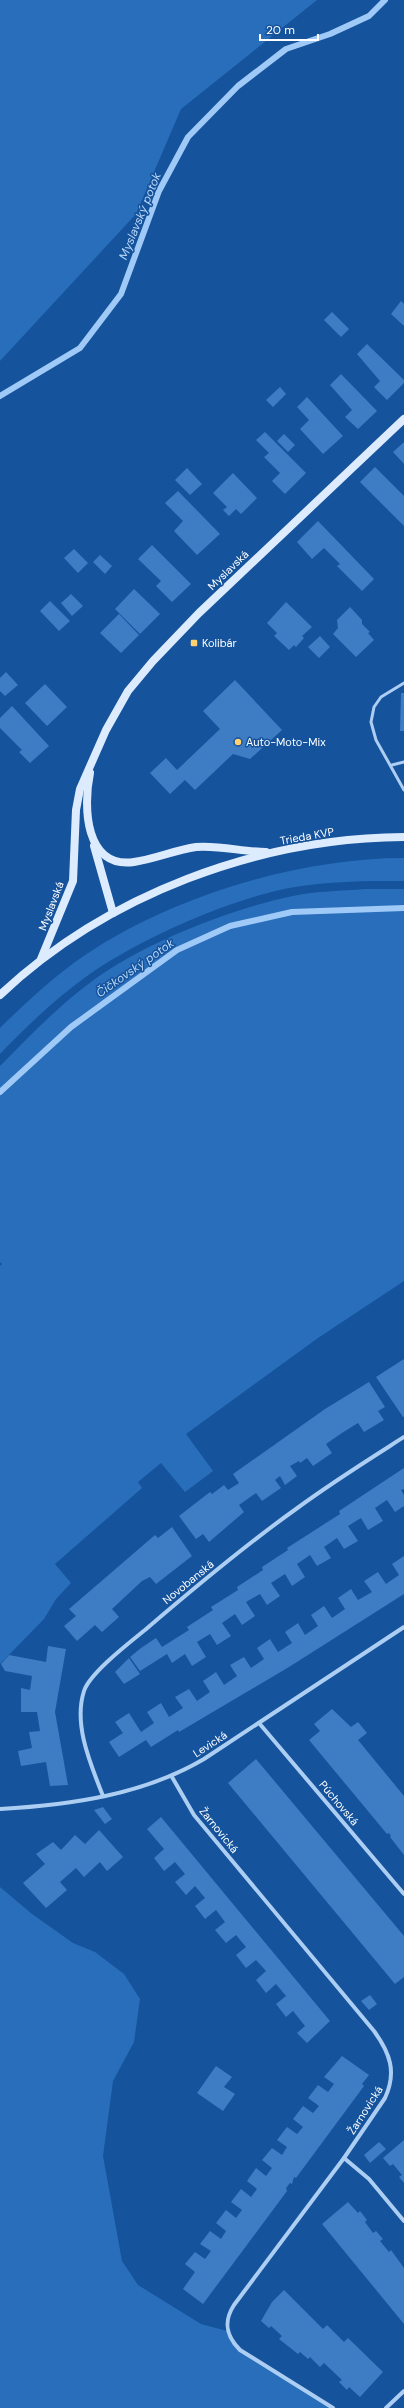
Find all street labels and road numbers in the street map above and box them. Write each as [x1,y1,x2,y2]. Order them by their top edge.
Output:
street label: Myslavská [205,547,251,593]
street label: Trieda KVP [279,824,335,848]
street label: Myslavská [35,880,67,932]
street label: Novobanská [159,1557,217,1607]
street label: Levická [190,1728,230,1760]
street label: Púchovská [316,1778,362,1828]
street label: Žarnovická [196,1804,242,1856]
street label: Žarnovická [344,2083,386,2137]

